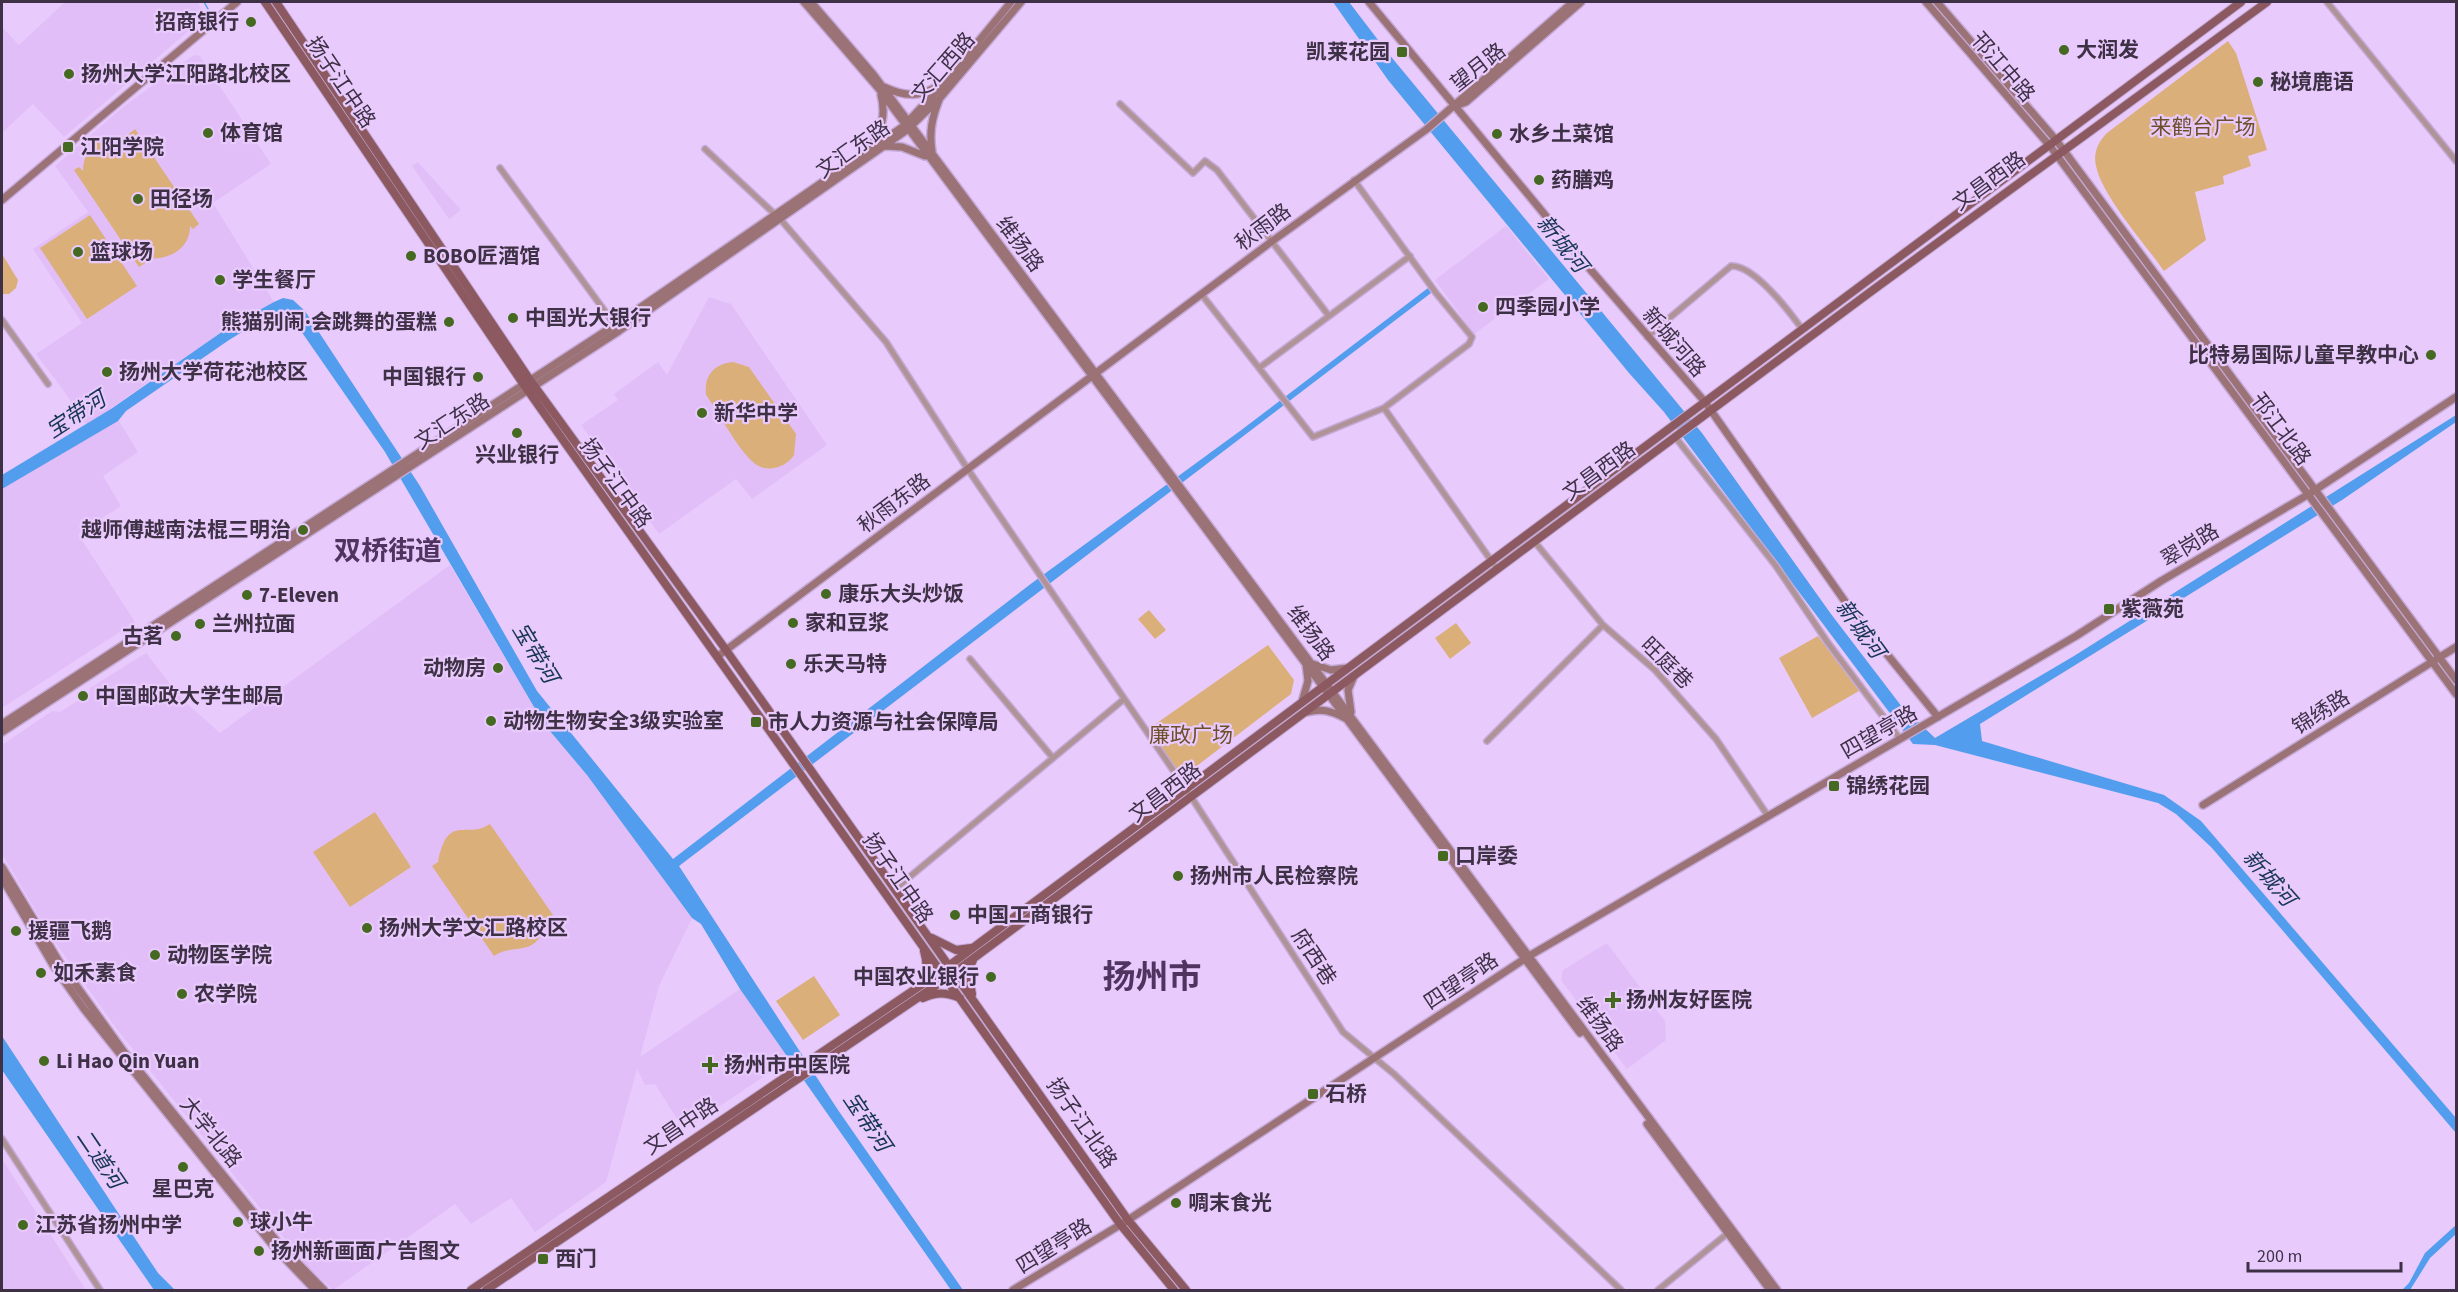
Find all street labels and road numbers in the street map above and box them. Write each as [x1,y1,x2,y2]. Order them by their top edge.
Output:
street label: 文汇西路 [904,25,982,109]
street label: 邗江中路 [1964,25,2042,109]
street label: 扬子江中路 [299,30,383,134]
street label: 望月路 [1444,36,1512,98]
street label: 文汇东路 [810,113,896,185]
street label: 文昌西路 [1946,144,2032,218]
street label: 秋雨路 [1229,196,1297,258]
street label: 维扬路 [989,210,1051,278]
street label: 新城河路 [1635,300,1713,384]
street label: 文汇东路 [409,386,495,456]
street label: 邗江北路 [2244,386,2318,472]
street label: 扬子江中路 [573,432,659,534]
street label: 文昌西路 [1556,434,1642,508]
street label: 秋雨东路 [851,466,937,540]
street label: 翠岗路 [2155,516,2225,574]
street label: 维扬路 [1280,599,1342,667]
street label: 旺庭巷 [1634,630,1700,696]
street label: 锦绣路 [2286,683,2356,741]
street label: 四望亭路 [1835,698,1923,766]
street label: 文昌西路 [1122,755,1208,829]
street label: 扬子江中路 [856,826,940,930]
street label: 府西巷 [1284,922,1344,992]
street label: 四望亭路 [1418,945,1504,1017]
street label: 维扬路 [1569,990,1631,1058]
street label: 扬子江北路 [1040,1071,1124,1175]
street label: 大学北路 [173,1090,249,1174]
street label: 文昌中路 [638,1090,724,1162]
street label: 四望亭路 [1010,1211,1098,1281]

